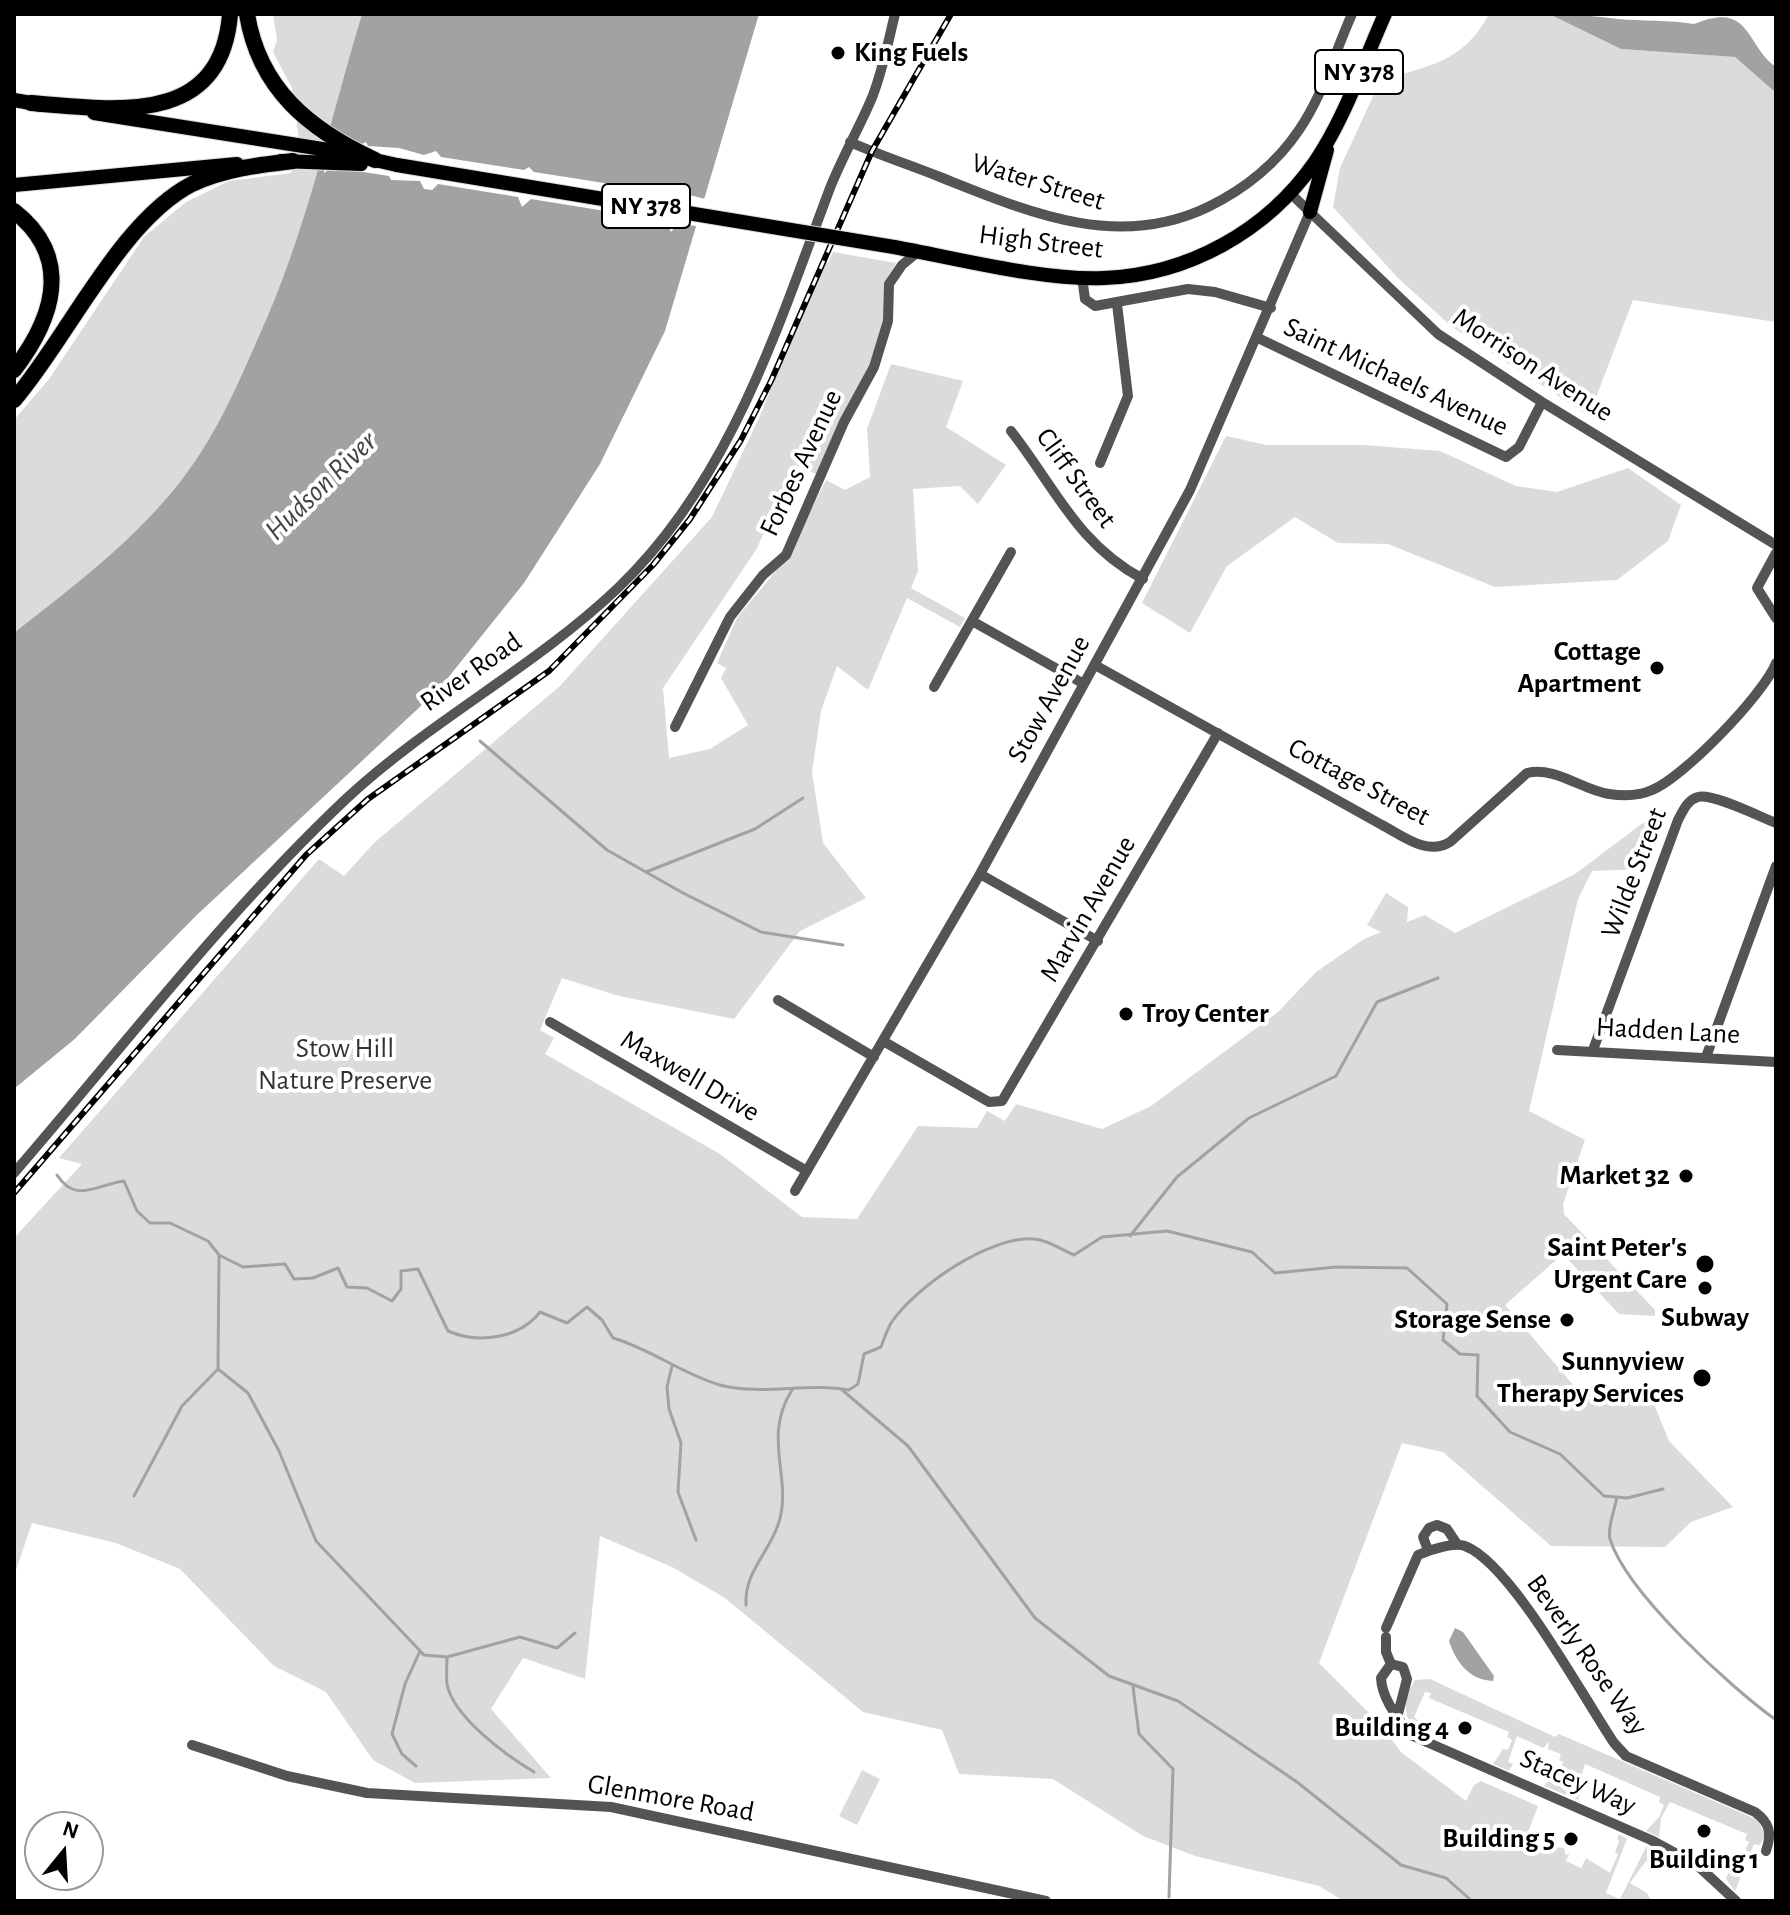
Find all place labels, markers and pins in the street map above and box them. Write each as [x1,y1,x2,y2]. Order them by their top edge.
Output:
place label: King Fuels [854,36,968,70]
marker: King Fuels [829,44,847,62]
place label: Cottage Apartment [1518,635,1641,701]
marker: Cottage Apartment [1648,659,1666,677]
place label: Troy Center [1142,997,1269,1031]
marker: Troy Center [1117,1005,1135,1023]
place label: Market 32 [1560,1159,1670,1193]
marker: Market 32 [1677,1167,1695,1185]
place label: Saint Peter's Urgent Care [1547,1231,1687,1297]
marker: Saint Peter's Urgent Care [1694,1253,1716,1275]
marker: Subway [1696,1279,1714,1297]
place label: Subway [1661,1301,1749,1335]
place label: Storage Sense [1394,1303,1551,1337]
marker: Storage Sense [1558,1311,1576,1329]
place label: Sunnyview Therapy Services [1497,1345,1684,1411]
marker: Sunnyview Therapy Services [1691,1367,1713,1389]
place label: Building 4 [1334,1711,1449,1745]
marker: Building 4 [1456,1719,1474,1737]
place label: Building 5 [1442,1822,1555,1856]
marker: Building 1 [1695,1822,1713,1840]
marker: Building 5 [1562,1830,1580,1848]
place label: Building 1 [1649,1843,1759,1877]

